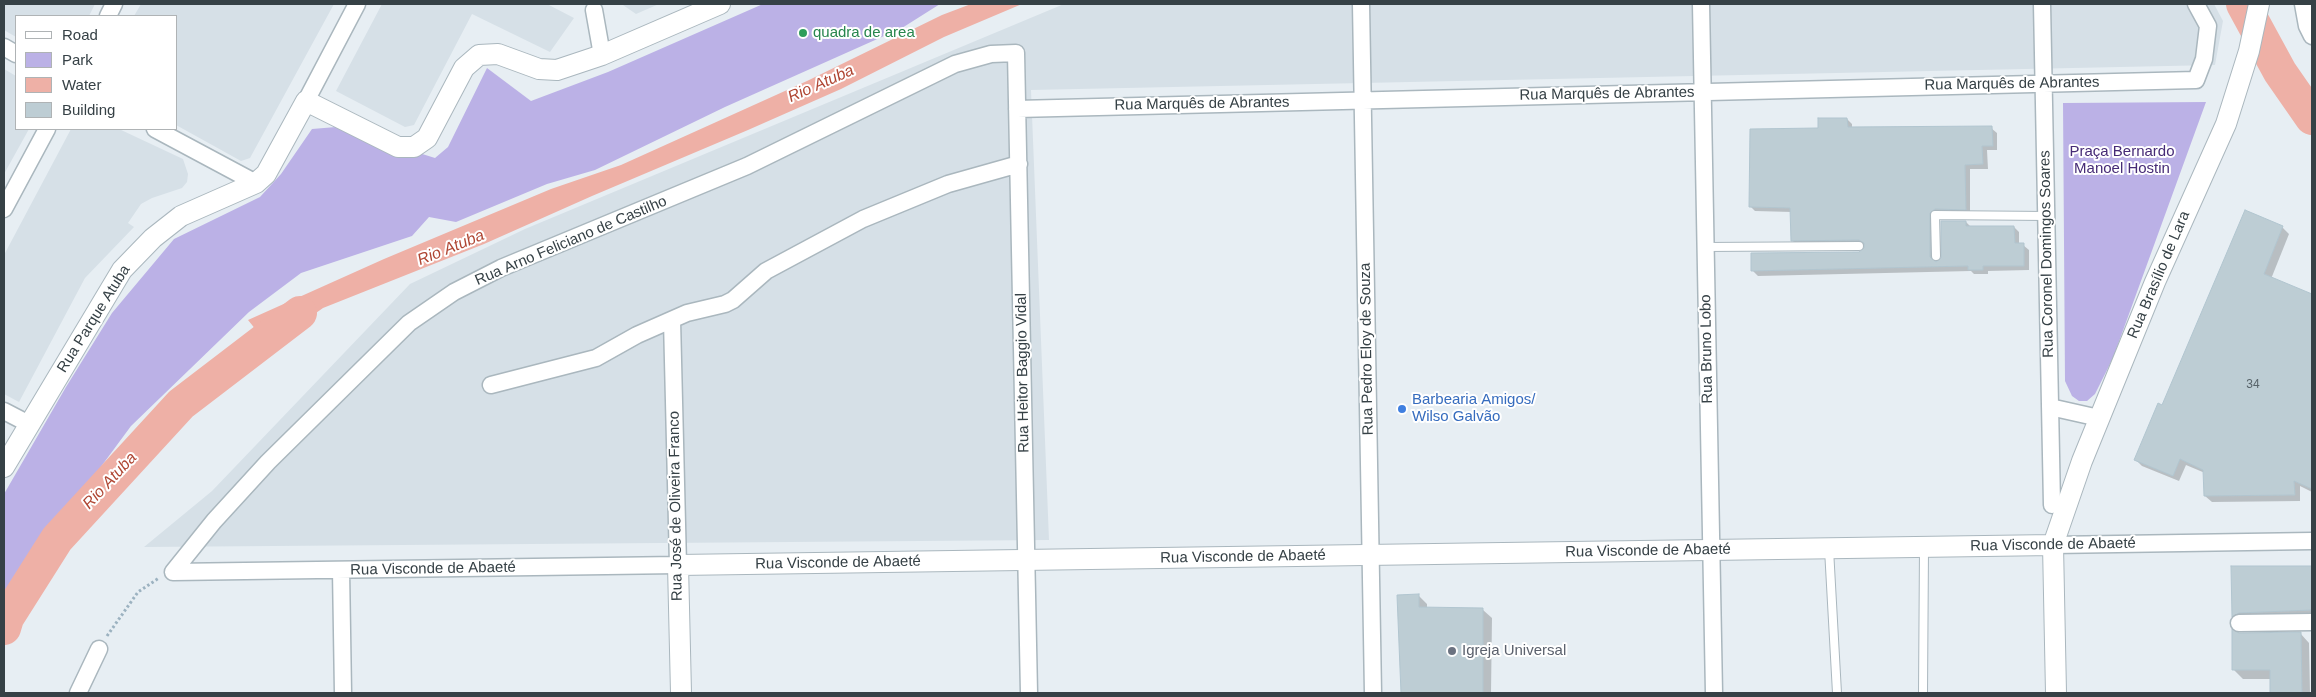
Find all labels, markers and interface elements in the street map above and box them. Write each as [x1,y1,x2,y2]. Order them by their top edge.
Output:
legend [15,15,178,130]
place label: quadra de area [813,24,915,42]
text: Road [62,26,98,43]
marker: quadra de area [797,27,809,39]
text: Park [62,51,93,68]
water label: Rio Atuba [785,61,857,107]
street label: Rua Marquês de Abrantes [1924,73,2100,95]
text: Water [62,76,101,93]
street label: Rua Marquês de Abrantes [1519,83,1695,105]
street label: Rua Marquês de Abrantes [1114,93,1290,115]
text: Building [62,101,115,118]
park label: Praça Bernardo Manoel Hostin [2069,143,2175,178]
street label: Rua Coronel Domingos Soares [2036,150,2058,358]
street label: Rua Arno Feliciano de Castilho [472,192,670,290]
street label: Rua Brasílio de Lara [2124,209,2194,341]
water label: Rio Atuba [415,226,487,270]
street label: Rua Parque Atuba [54,262,134,376]
street label: Rua Pedro Eloy de Souza [1356,263,1378,435]
street label: Rua Heitor Baggio Vidal [1013,293,1033,453]
street label: Rua Bruno Lobo [1697,294,1717,404]
house number: 34 [2246,378,2260,392]
place label: Barbearia Amigos/ Wilso Galvão [1412,391,1535,426]
marker: Barbearia Amigos/ Wilso Galvão [1396,403,1408,415]
street label: Rua José de Oliveira Franco [665,411,687,601]
water label: Rio Atuba [79,449,141,513]
street label: Rua Visconde de Abaeté [1970,535,2136,555]
street label: Rua Visconde de Abaeté [1565,541,1731,561]
street label: Rua Visconde de Abaeté [1160,547,1326,567]
street label: Rua Visconde de Abaeté [755,553,921,573]
street label: Rua Visconde de Abaeté [350,559,516,579]
place label: Igreja Universal [1462,642,1566,660]
marker: Igreja Universal [1446,645,1458,657]

